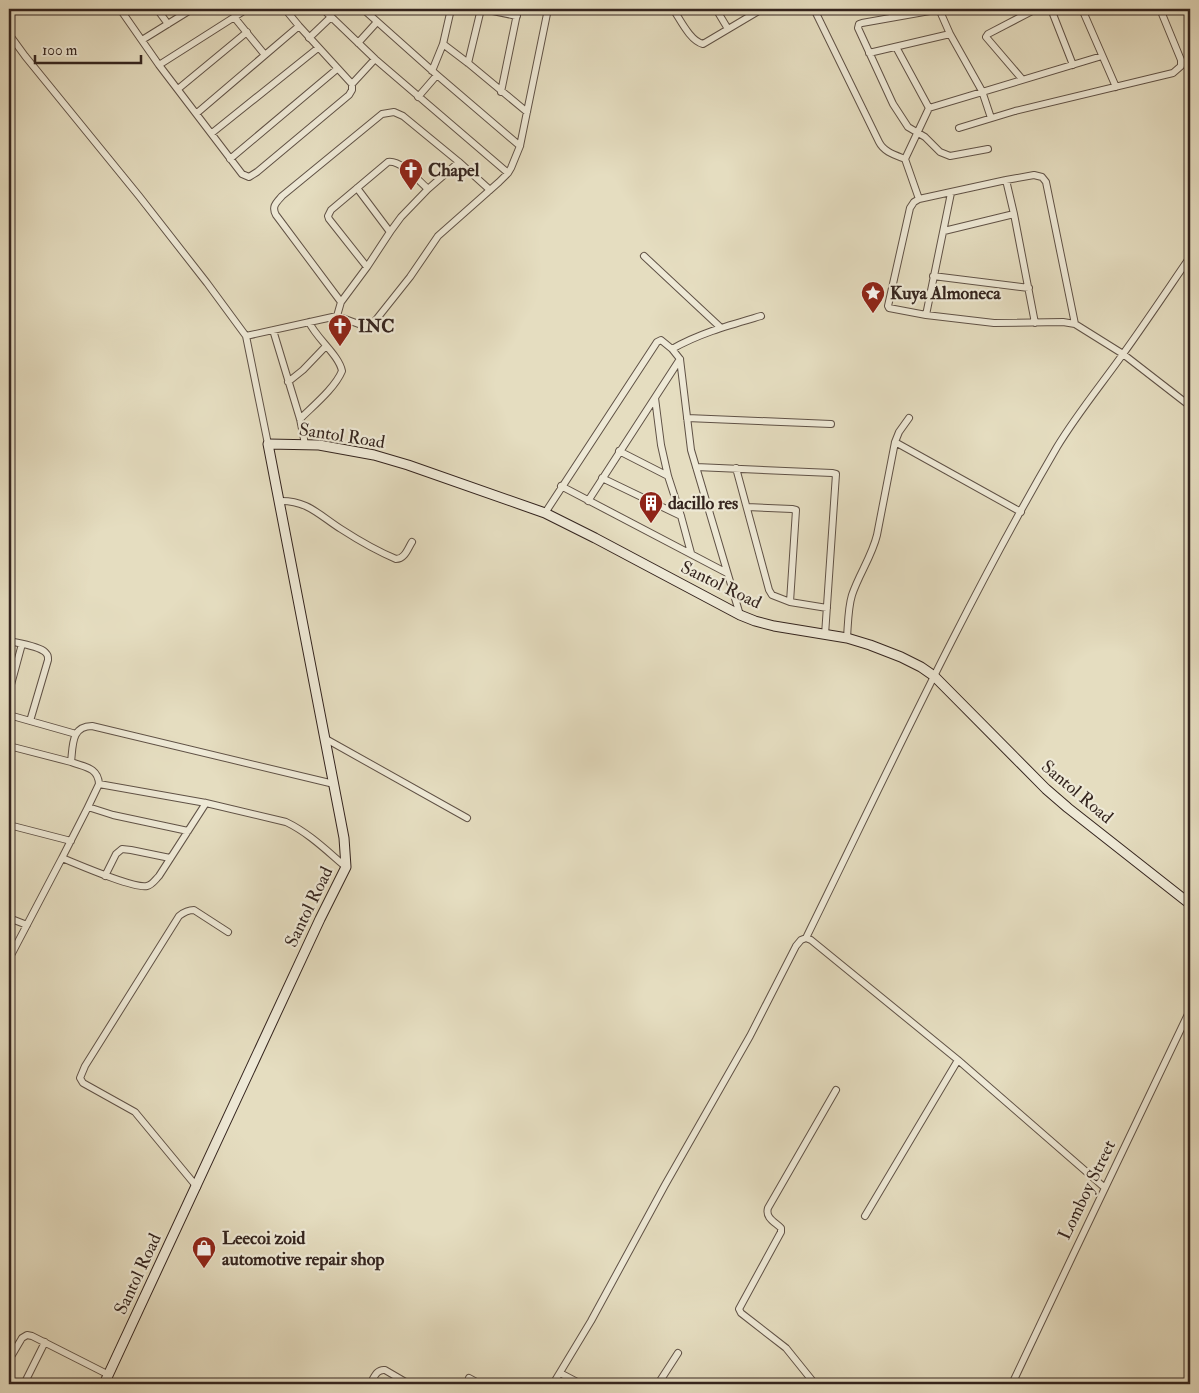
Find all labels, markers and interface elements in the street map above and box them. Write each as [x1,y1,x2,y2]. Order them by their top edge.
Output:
scale bar [35,32,141,64]
text: 100 m [42,41,78,60]
church icon: Chapel [398,157,424,191]
place label: Chapel [428,159,480,182]
place icon: Kuya Almoneca [860,280,886,314]
place label: Kuya Almoneca [890,282,1001,305]
church icon: INC [327,313,353,347]
place label: INC [358,315,394,338]
street label: Santol Road [297,418,387,454]
building icon: dacillo res [638,490,664,524]
place label: dacillo res [668,492,738,515]
street label: Santol Road [677,556,765,614]
street label: Santol Road [1036,755,1118,829]
street label: Santol Road [280,863,338,951]
street label: Lomboy Street [1053,1136,1121,1244]
place label: Leecoi zoid automotive repair shop [222,1227,384,1271]
street label: Santol Road [109,1230,167,1318]
shop icon: Leecoi zoid automotive repair shop [191,1235,217,1269]

